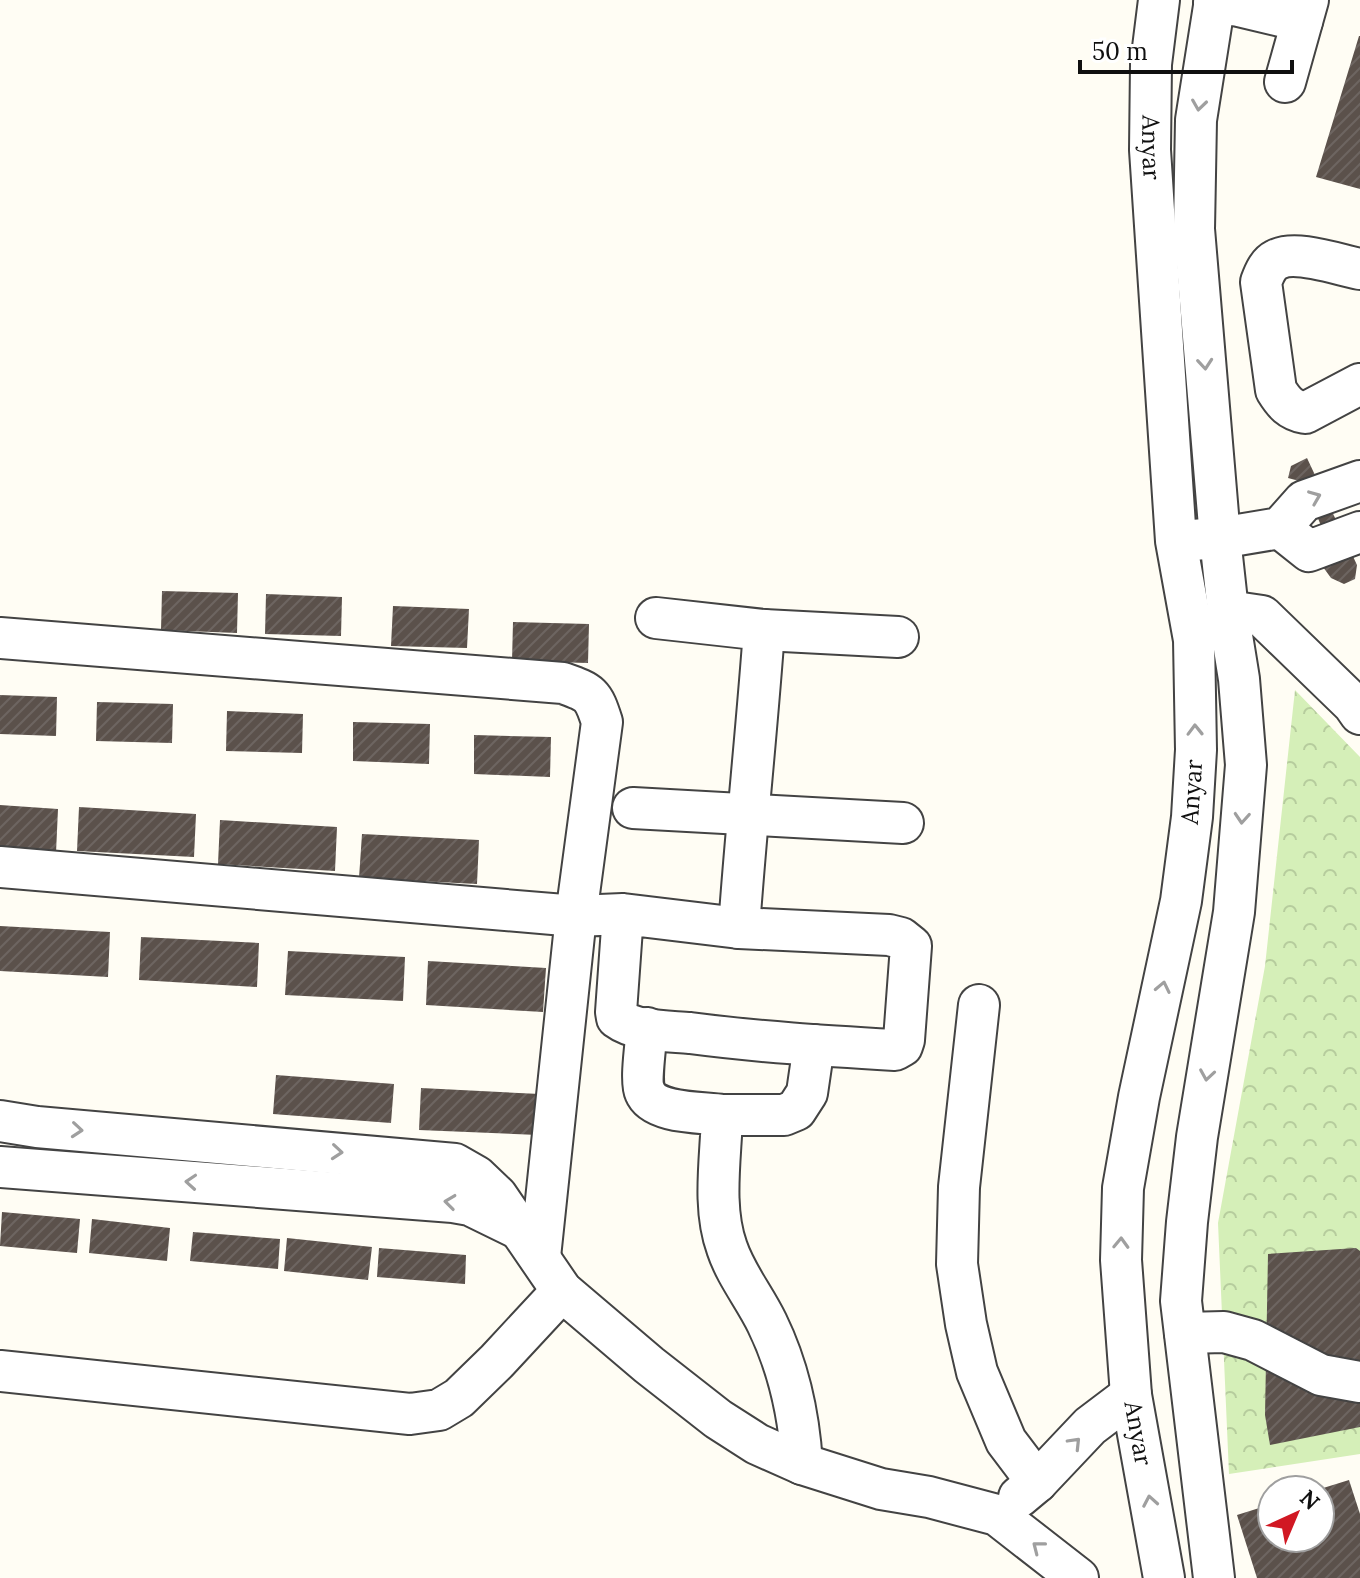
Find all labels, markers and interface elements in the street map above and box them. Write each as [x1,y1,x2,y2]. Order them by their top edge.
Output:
scale bar [1080,24,1292,74]
text: 50 m [1092,36,1148,67]
one-way arrow [1191,98,1208,112]
street label: Anyar [1135,114,1168,181]
one-way arrow [1196,358,1213,371]
one-way arrow [1307,490,1321,507]
one-way arrow [1187,723,1204,736]
street label: Anyar [1174,758,1209,826]
one-way arrow [1234,812,1251,825]
one-way arrow [1153,981,1170,994]
one-way arrow [1199,1068,1216,1082]
one-way arrow [71,1121,84,1138]
one-way arrow [330,1143,343,1160]
one-way arrow [184,1173,197,1190]
one-way arrow [443,1194,456,1211]
one-way arrow [1113,1236,1130,1249]
street label: Anyar [1117,1398,1160,1468]
one-way arrow [1065,1438,1080,1452]
north arrow [1256,1474,1336,1554]
text: N [1294,1484,1326,1516]
one-way arrow [1143,1494,1160,1508]
one-way arrow [1032,1542,1047,1556]

